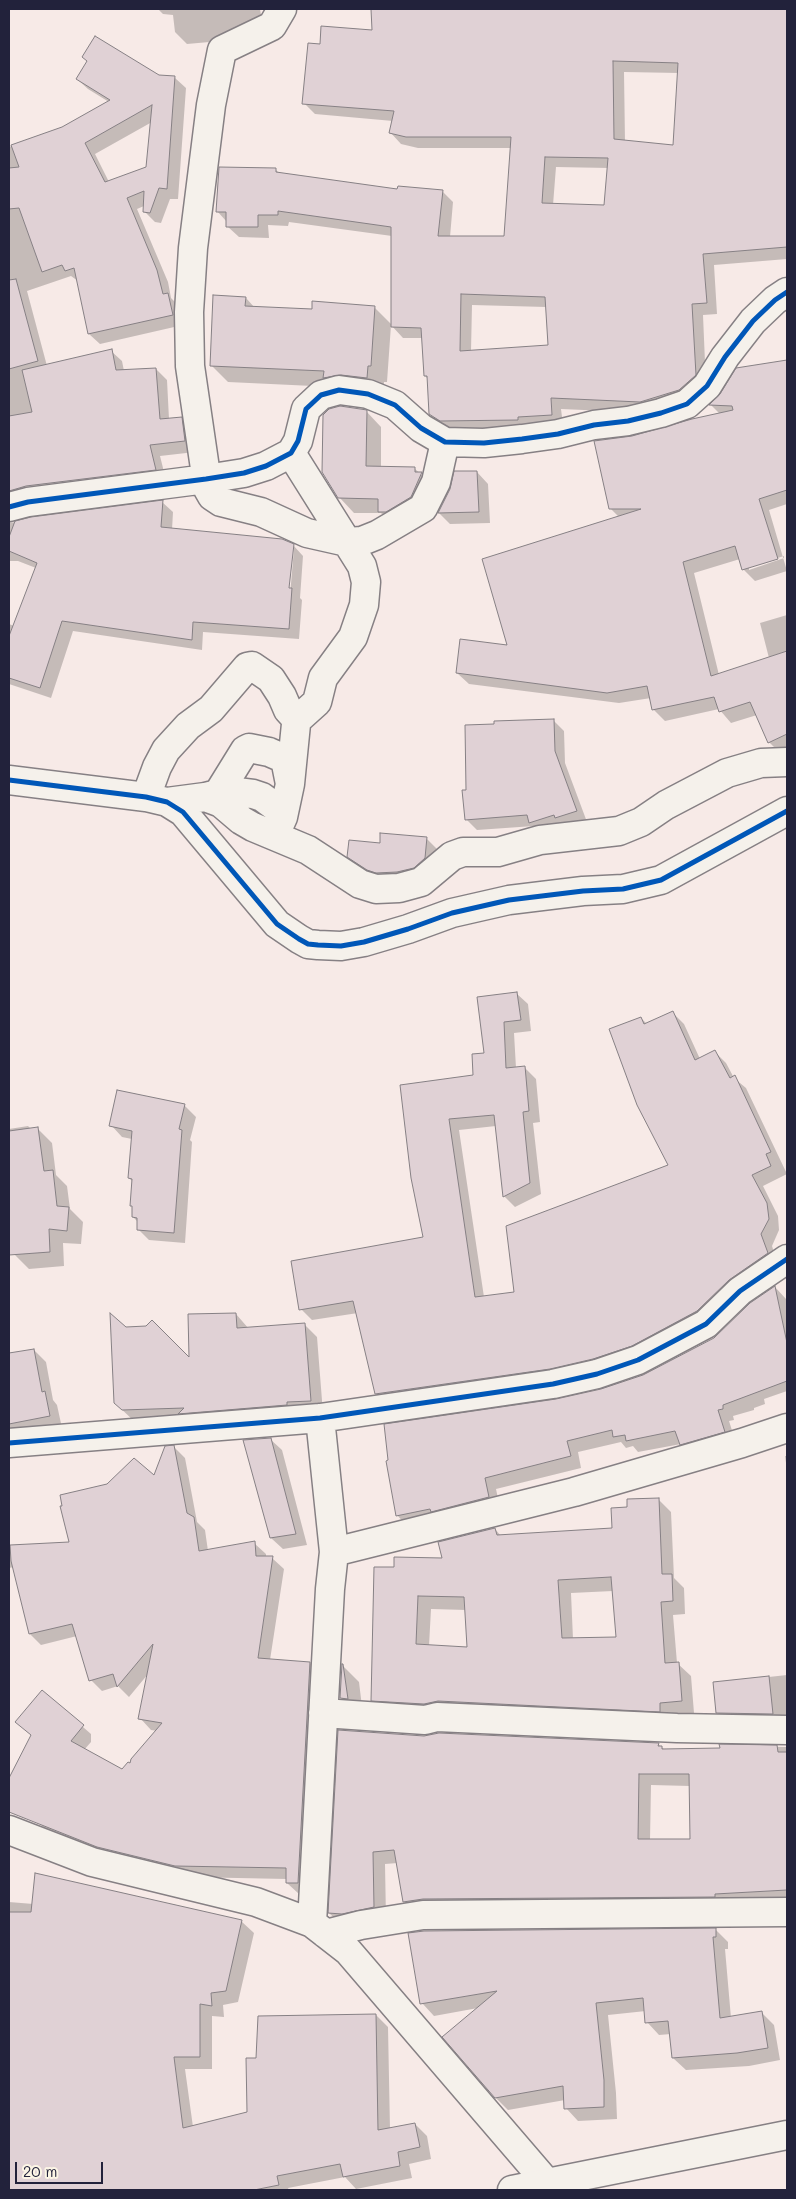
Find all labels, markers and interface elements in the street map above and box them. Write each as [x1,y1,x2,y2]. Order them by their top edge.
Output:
scale bar [18,2152,105,2184]
text: 20 m [23,2161,57,2181]

